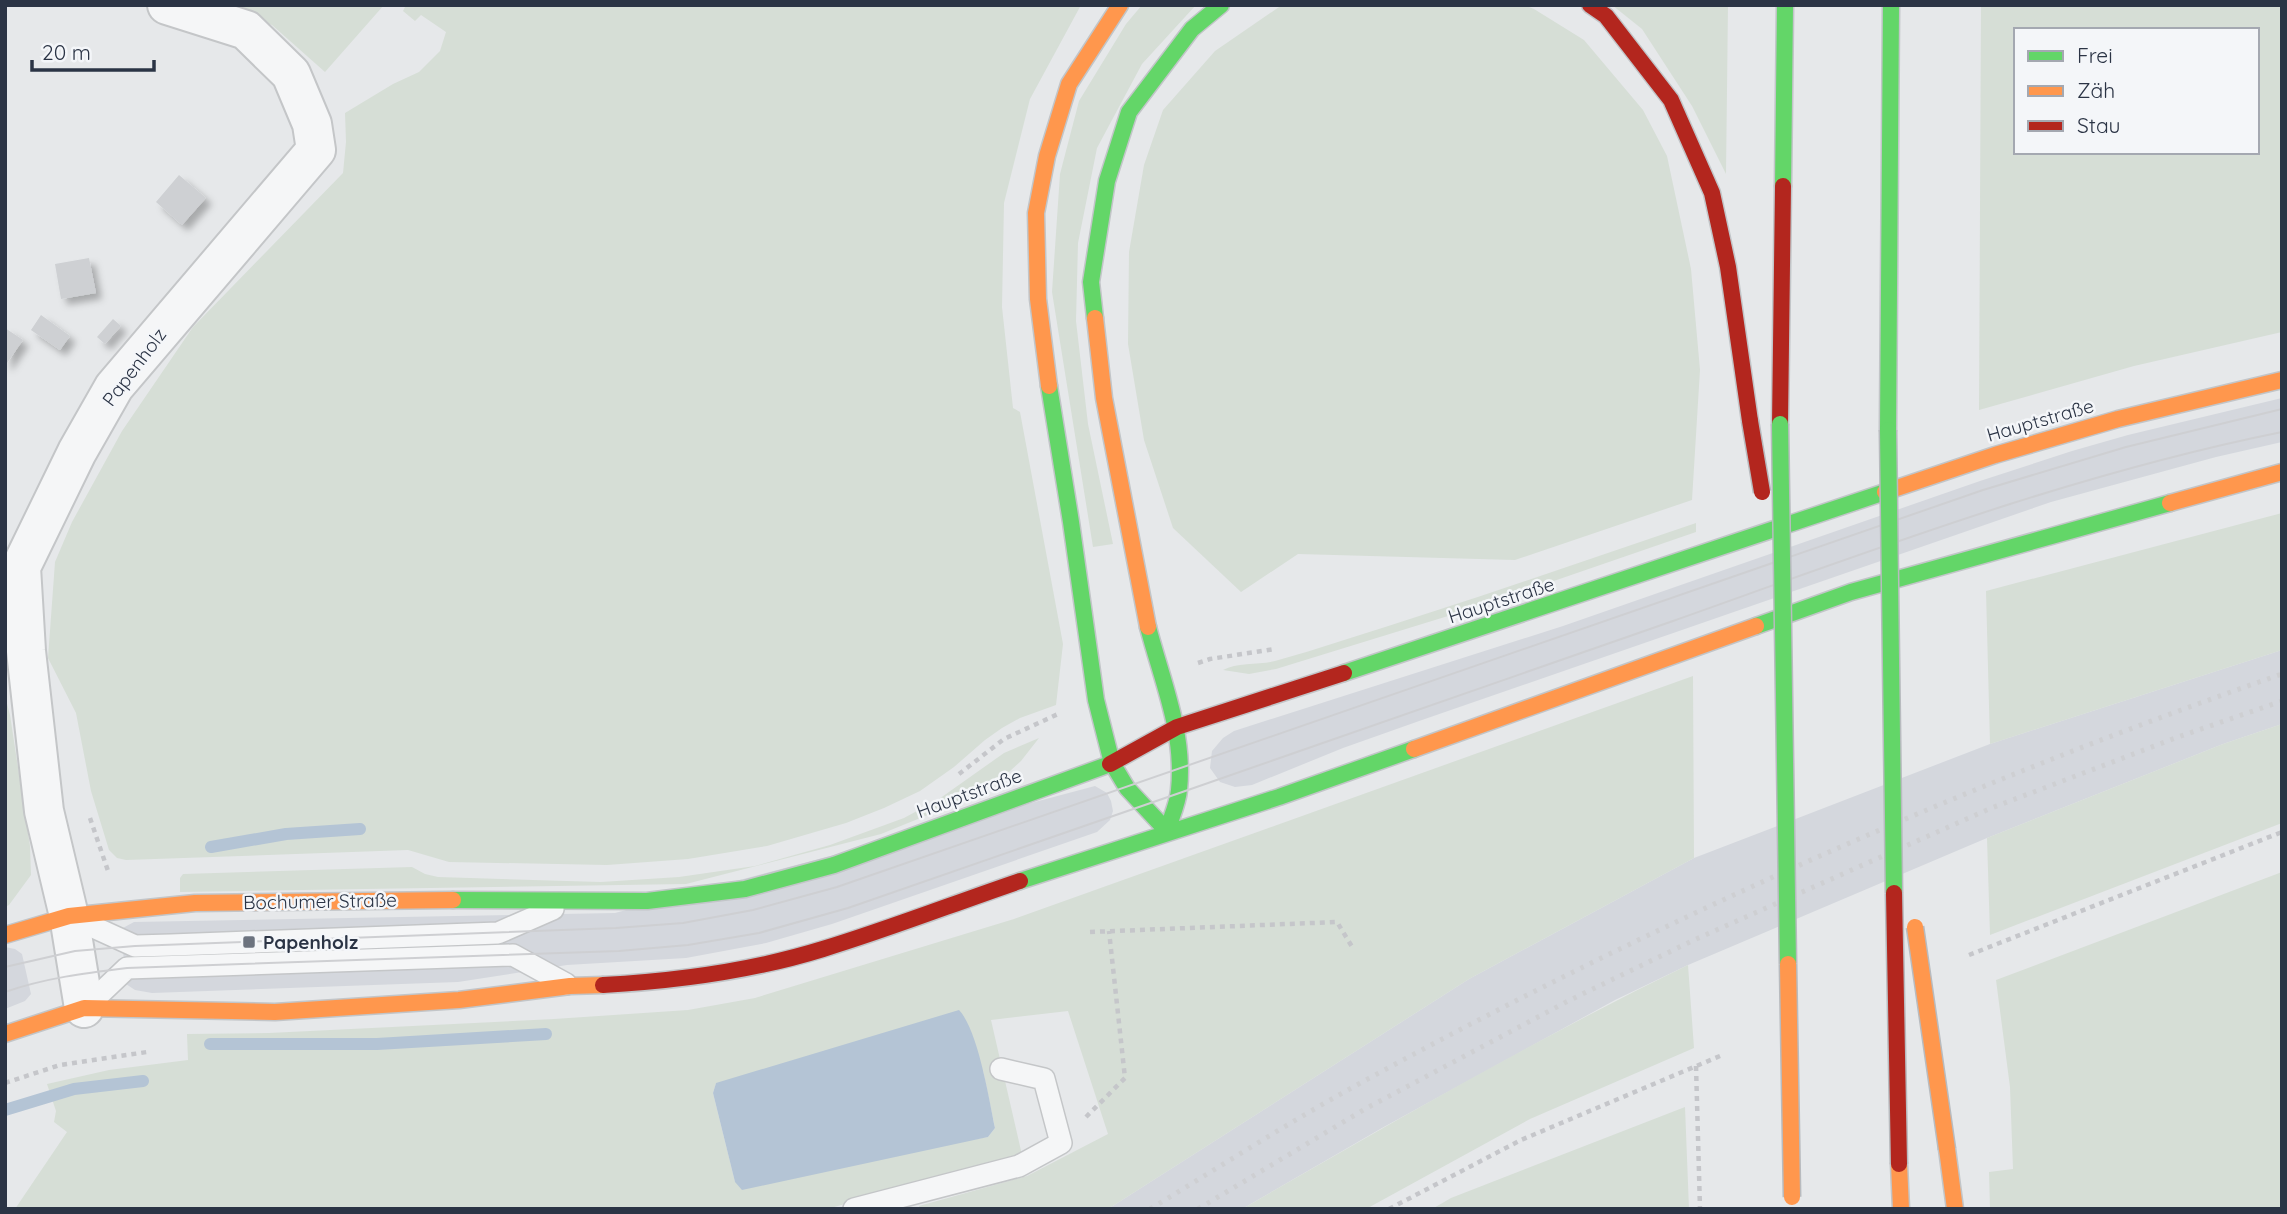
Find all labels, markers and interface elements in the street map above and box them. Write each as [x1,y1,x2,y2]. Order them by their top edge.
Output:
scale bar [32,28,154,72]
legend [2014,28,2259,154]
text: 20 m [42,39,91,65]
text: Frei [2077,42,2113,68]
text: Zäh [2077,77,2115,103]
text: Stau [2077,112,2120,138]
street label: Papenholz [97,323,171,411]
street label: Hauptstraße [1984,393,2096,447]
street label: Hauptstraße [1445,572,1557,628]
street label: Hauptstraße [913,763,1025,823]
street label: Bochumer Straße [243,888,397,914]
place label: Papenholz [263,930,358,954]
marker: Papenholz [241,934,257,950]

